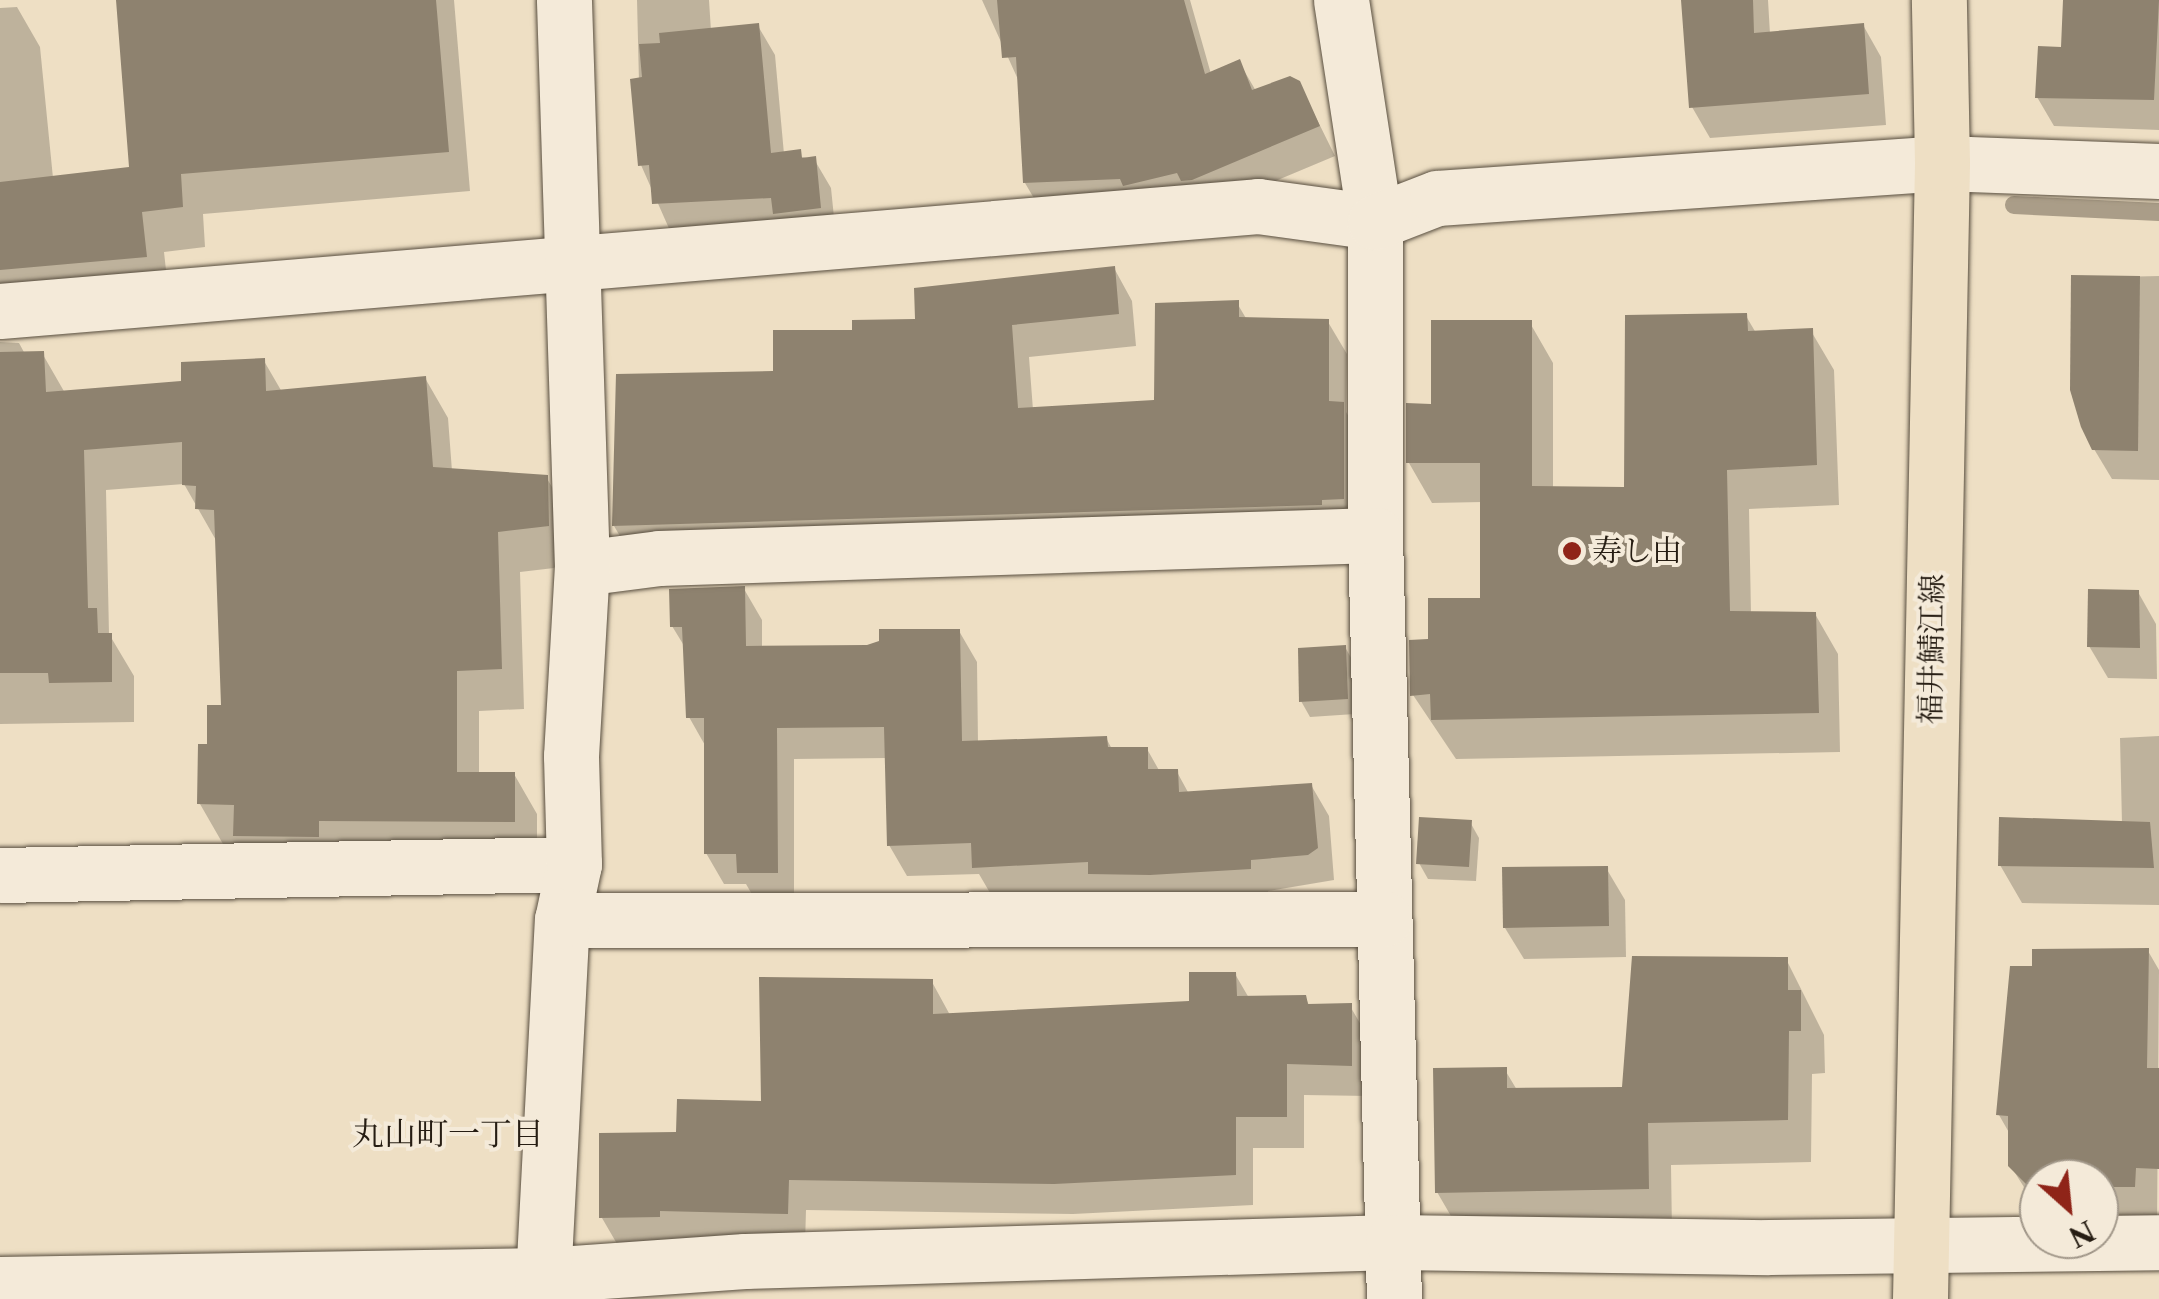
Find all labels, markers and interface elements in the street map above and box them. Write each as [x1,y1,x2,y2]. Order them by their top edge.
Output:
place label: 寿し由 [1592,533,1682,569]
marker: 寿し由 [1561,540,1583,562]
street label: 福井鯖江線 [1913,574,1951,724]
district label: 丸山町一丁目 [352,1115,544,1153]
north arrow [2019,1159,2119,1259]
text: N [2063,1213,2100,1255]

